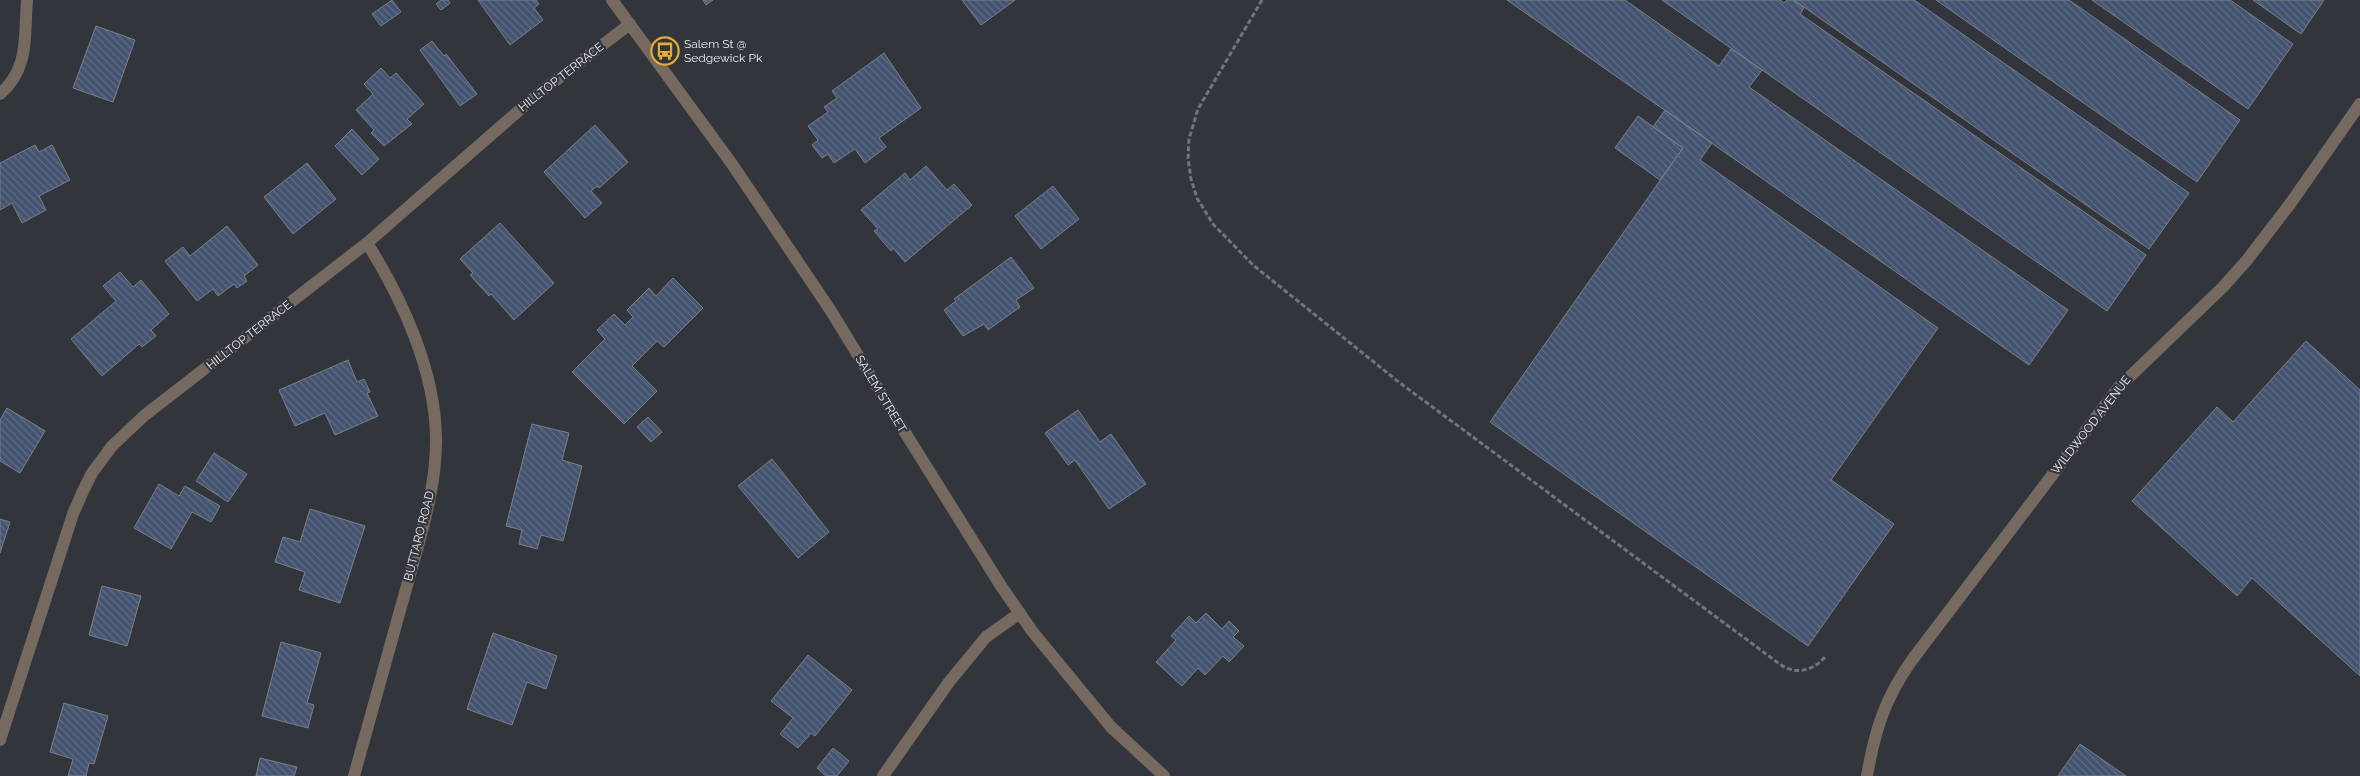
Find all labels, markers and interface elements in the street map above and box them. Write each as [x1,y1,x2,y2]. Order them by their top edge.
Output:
bus stop icon: Salem St @ Sedgewick Pk [650,36,680,66]
place label: Salem St @ Sedgewick Pk [684,37,763,65]
street label: HILLTOP TERRACE [516,39,606,115]
street label: HILLTOP TERRACE [204,297,294,373]
street label: SALEM STREET [852,353,910,436]
street label: WILDWOOD AVENUE [2048,373,2134,477]
street label: BUTTARO ROAD [401,489,437,582]

